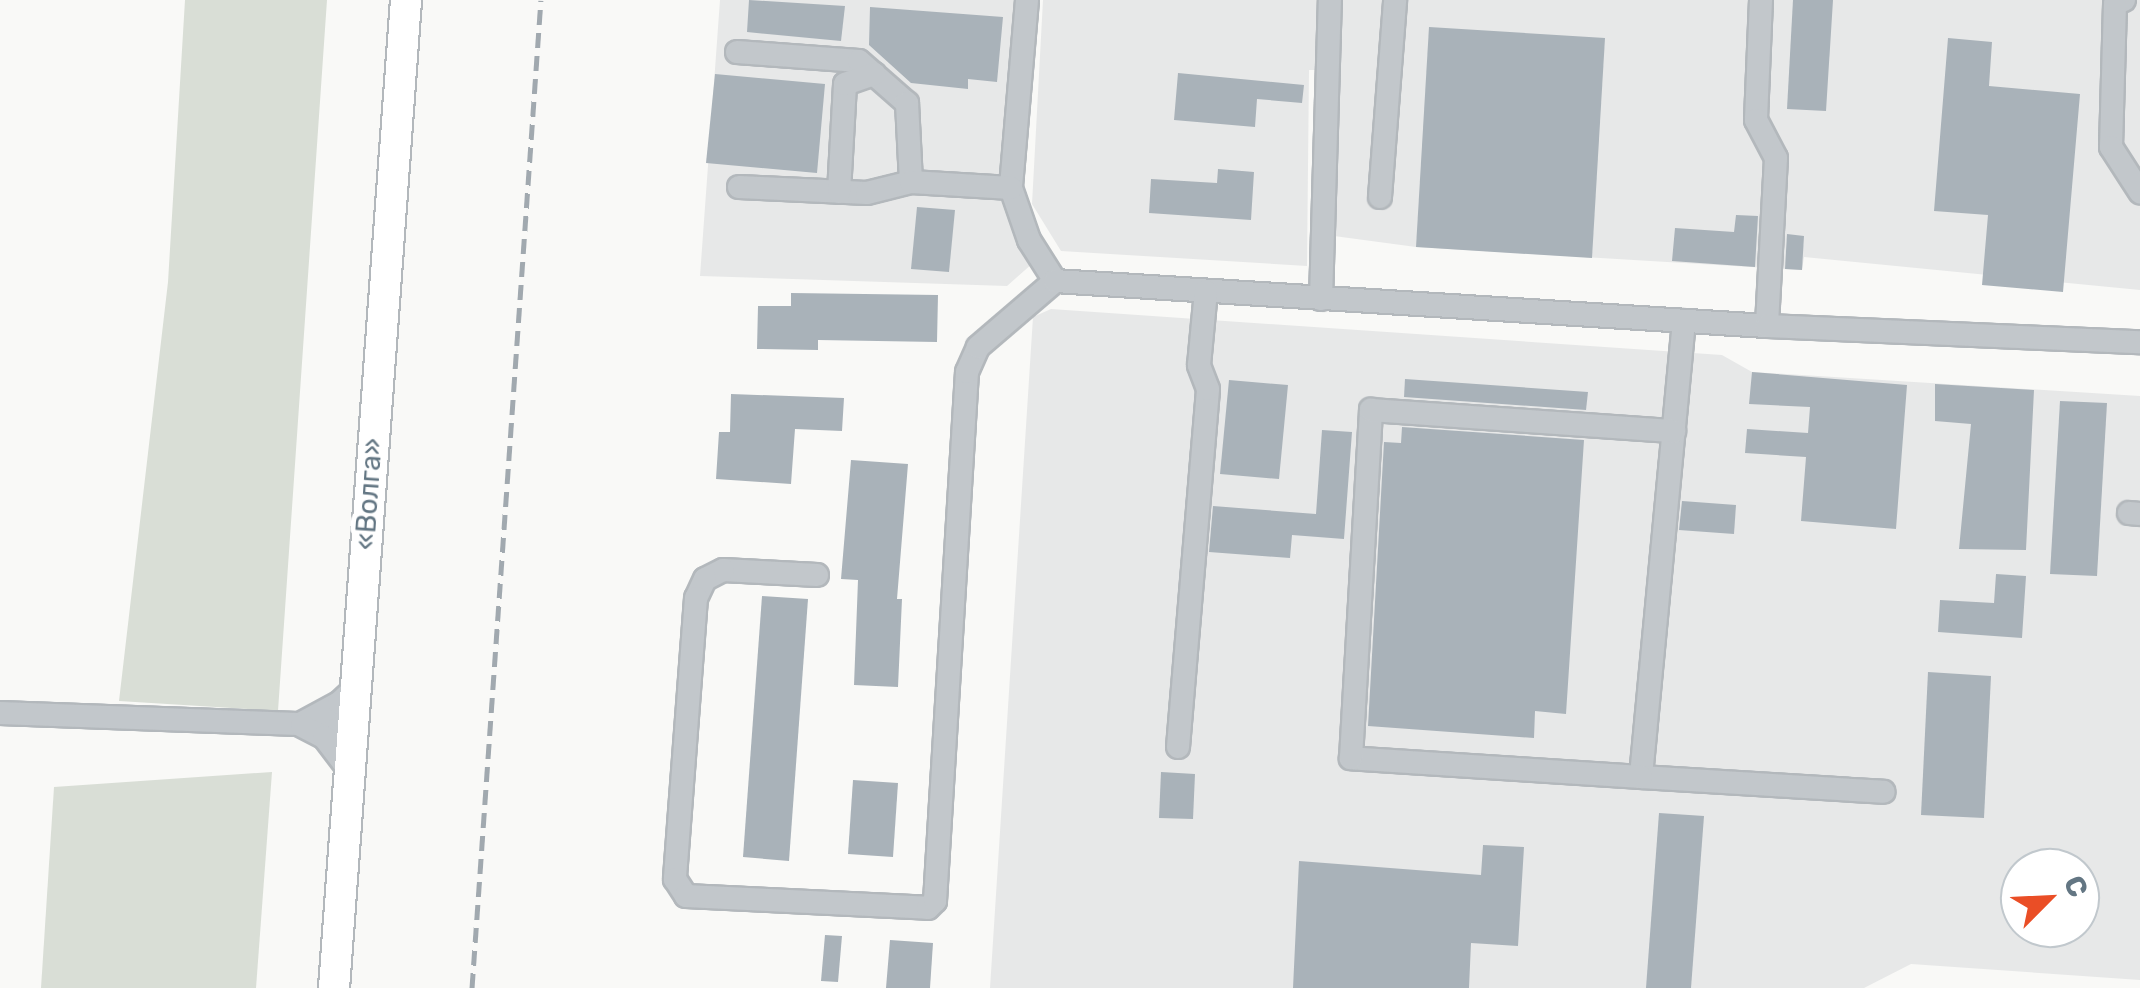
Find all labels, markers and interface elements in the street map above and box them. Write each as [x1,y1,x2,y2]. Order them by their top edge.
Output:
street label: «Волга» [348,437,390,551]
north arrow [2000,848,2100,948]
text: С [2057,871,2095,902]

